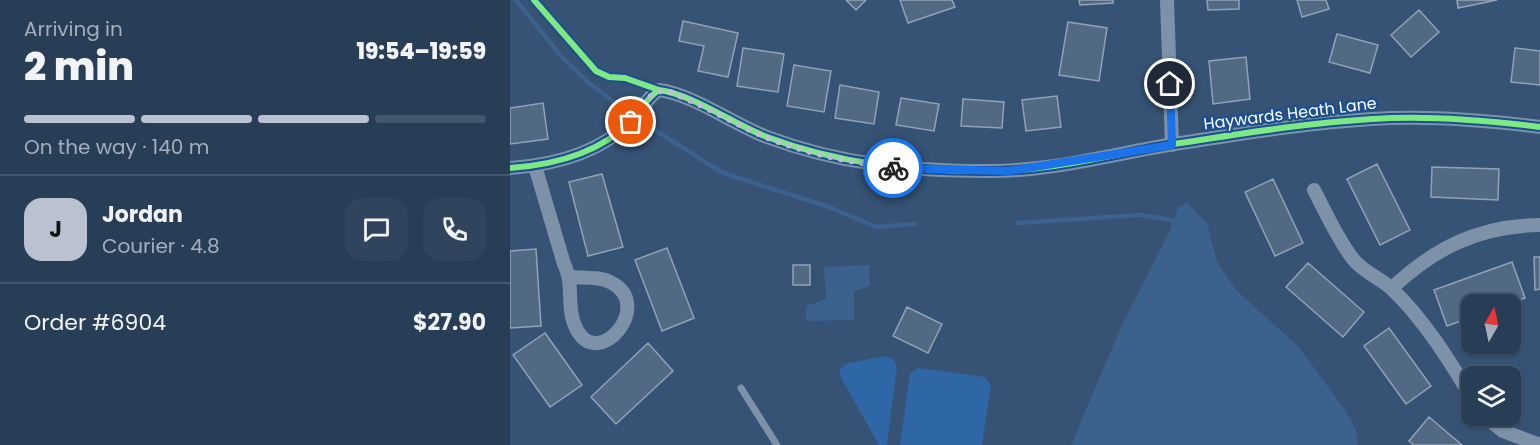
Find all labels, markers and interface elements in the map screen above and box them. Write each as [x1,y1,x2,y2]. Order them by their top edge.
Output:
text: Arriving in [24,15,123,43]
text: 19:54–19:59 [357,36,486,67]
text: 2 min [24,39,134,94]
pin [1144,58,1195,109]
icon: home [1153,67,1186,100]
street label: Haywards Heath Lane [1202,91,1378,136]
pin [605,96,656,147]
icon: bag [614,105,647,138]
text: On the way · 140 m [24,133,209,161]
courier [863,138,923,198]
icon: bike [877,152,910,185]
button: chat [345,198,408,261]
button: phone [423,198,486,261]
text: Jordan [102,199,183,230]
text: J [49,214,62,245]
text: Courier · 4.8 [102,232,220,260]
north arrow [1461,294,1521,354]
map controls [1461,294,1521,426]
text: Order #6904 [24,307,166,338]
text: $27.90 [413,307,486,338]
button: layers [1461,366,1521,426]

